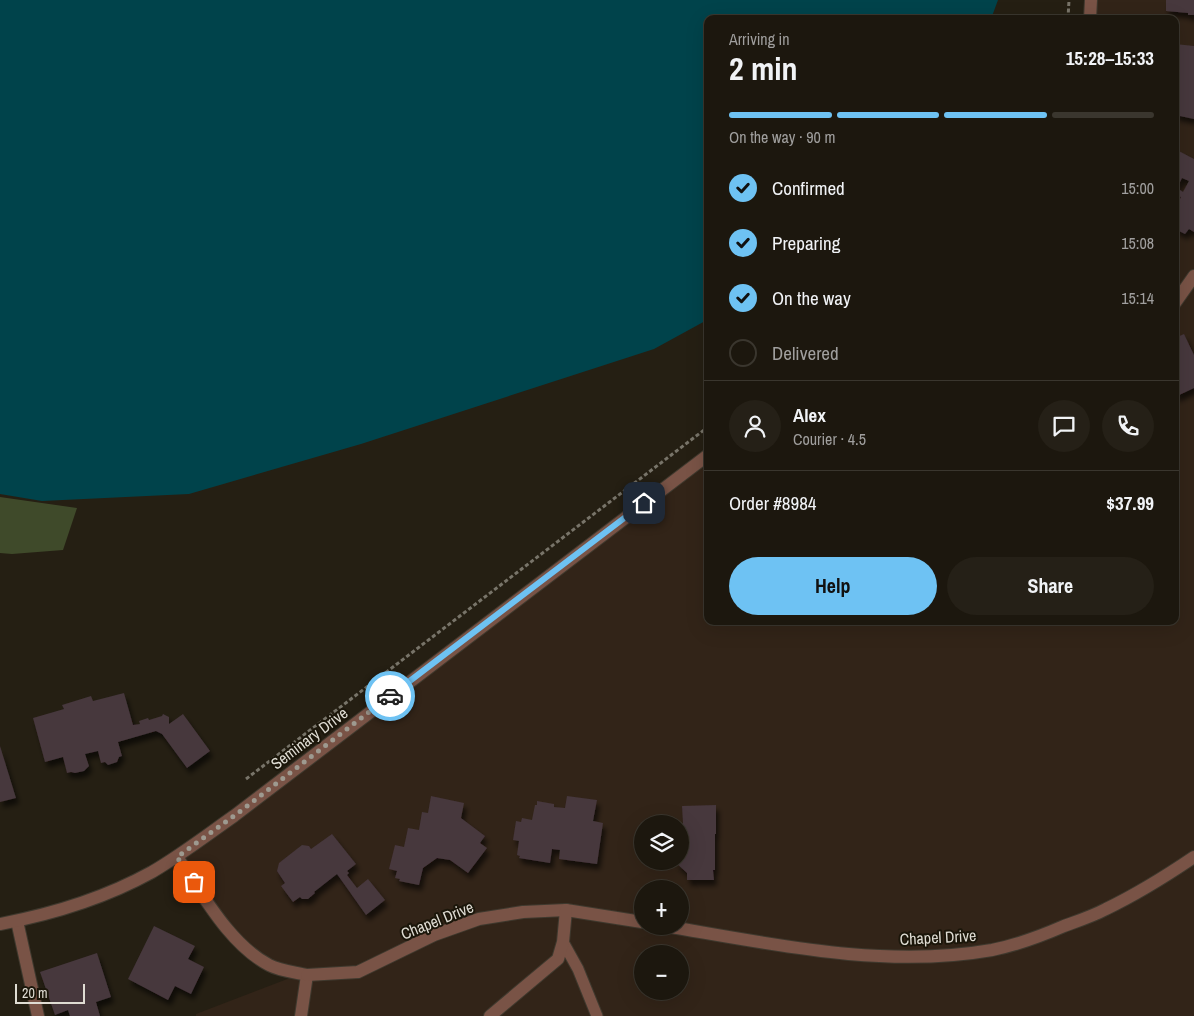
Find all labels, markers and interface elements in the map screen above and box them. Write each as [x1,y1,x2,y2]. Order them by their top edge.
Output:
text: Arriving in [729,28,790,50]
text: 15:28–15:33 [1066,45,1154,71]
text: 2 min [729,47,798,90]
text: On the way · 90 m [729,126,835,148]
icon: check [729,174,757,202]
text: Confirmed [772,175,845,201]
text: 15:00 [1121,177,1154,199]
icon: check [729,229,757,257]
text: Preparing [772,230,840,256]
text: 15:08 [1121,232,1154,254]
icon: check [729,284,757,312]
text: On the way [772,285,851,311]
text: 15:14 [1121,287,1154,309]
text: Delivered [772,340,839,366]
button: person [729,400,781,452]
button: chat [1038,400,1090,452]
button: phone [1102,400,1154,452]
text: Alex [793,402,826,428]
text: Courier · 4.5 [793,428,866,450]
pin [623,482,665,524]
icon: home [630,489,658,517]
text: Order #8984 [729,490,816,516]
text: $37.99 [1106,490,1154,516]
button: Help [729,557,937,615]
button: Share [947,557,1154,615]
courier [365,671,415,721]
icon: car [376,682,404,710]
street label: Seminary Drive [266,702,352,774]
map controls [634,815,689,1000]
button: layers [634,815,689,870]
pin [173,861,215,903]
icon: bag [180,868,208,896]
button: + [634,880,689,935]
street label: Chapel Drive [397,895,477,945]
street label: Chapel Drive [899,924,977,950]
button: − [634,945,689,1000]
scale bar [15,981,85,1004]
text: 20 m [22,984,48,1002]

